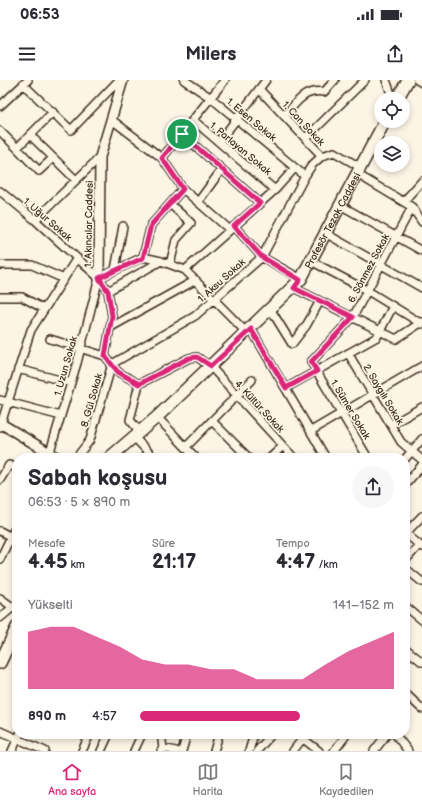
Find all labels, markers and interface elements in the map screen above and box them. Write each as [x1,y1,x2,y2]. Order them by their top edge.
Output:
text: 06:53 [20,5,59,24]
icon: menu [16,43,38,65]
icon: share [384,43,406,65]
text: Milers [186,44,236,65]
map controls [374,92,410,172]
button: locate [374,92,410,128]
street label: 1. Esen Sokak [224,96,279,144]
street label: 1. Can Sokak [280,99,327,148]
pin [165,117,199,151]
street label: 1. Parlayan Sokak [207,120,274,178]
icon: arrive [171,123,193,145]
button: layers [374,136,410,172]
street label: Profesör Tezok Caddesi [303,171,363,271]
street label: 1. Akıncılar Caddesi [82,180,96,268]
street label: 1. Uğur Sokak [21,195,74,244]
street label: 6. Sönmez Sokak [346,232,392,305]
street label: 1. Aksu Sokak [196,256,248,305]
street label: 1. Uzun Sokak [52,335,80,397]
street label: 2. Saygılı Sokak [360,362,406,427]
street label: 8. Gül Sokak [79,372,105,429]
street label: 4. Kültür Sokak [232,378,286,435]
street label: 1. Sümer Sokak [328,378,373,442]
text: Sabah koşusu [28,465,167,492]
button: share [352,466,394,508]
text: 06:53 · 5 × 890 m [28,494,130,510]
text: Mesafe [28,537,65,550]
text: Süre [152,537,175,550]
text: Tempo [276,537,310,550]
text: 4.45 [28,550,68,574]
text: 21:17 [152,550,196,574]
text: 4:47 [276,550,315,574]
text: km [68,558,85,571]
text: /km [315,558,338,571]
text: Yükselti [28,597,73,613]
text: 141–152 m [333,597,394,613]
text: 890 m [28,708,66,724]
text: 4:57 [92,708,116,724]
tab: Ana sayfa [48,761,96,798]
tab: Harita [193,761,223,798]
tab: Kaydedilen [319,761,374,798]

